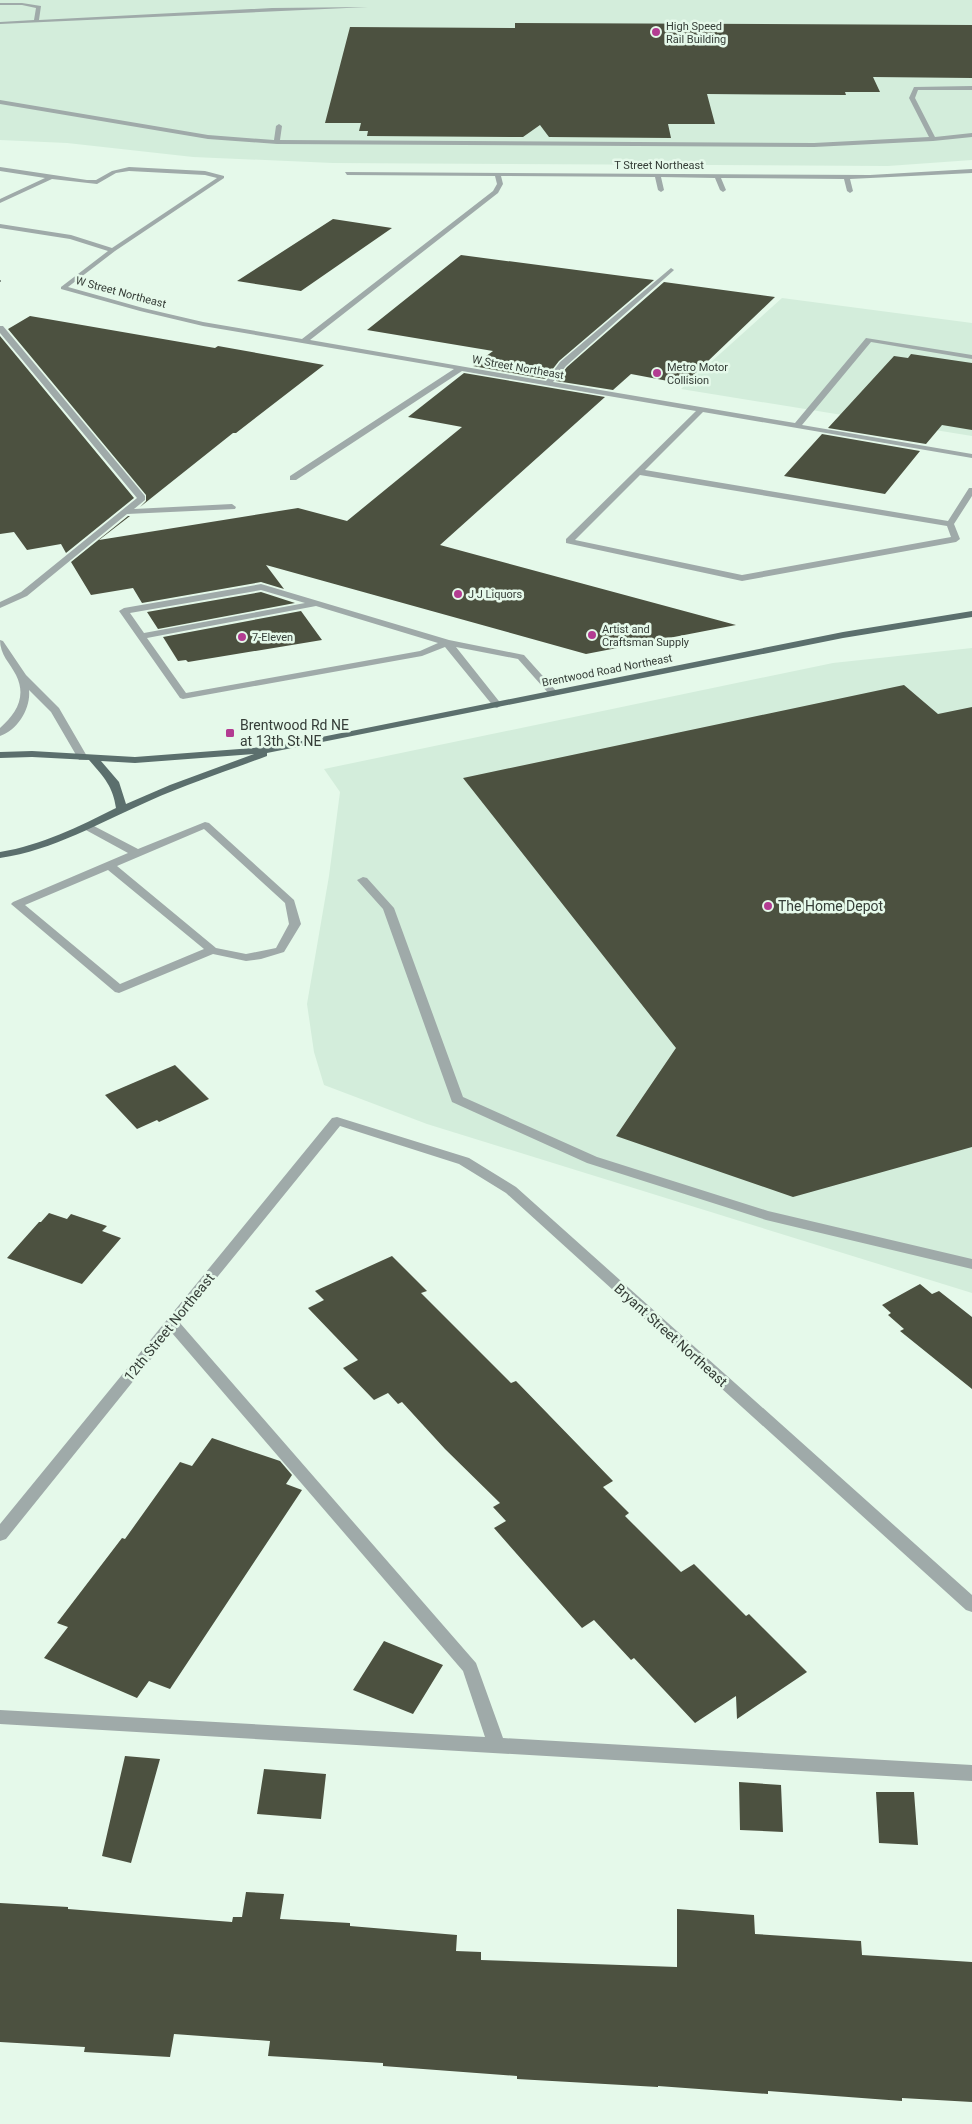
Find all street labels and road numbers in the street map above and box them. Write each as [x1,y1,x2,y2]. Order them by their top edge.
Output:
street label: T Street Northeast [614,159,704,172]
street label: W Street Northeast [74,274,168,311]
street label: W Street Northeast [471,353,565,382]
street label: Brentwood Road Northeast [541,651,674,690]
street label: 12th Street Northeast [121,1270,218,1384]
street label: Bryant Street Northeast [611,1280,731,1390]

